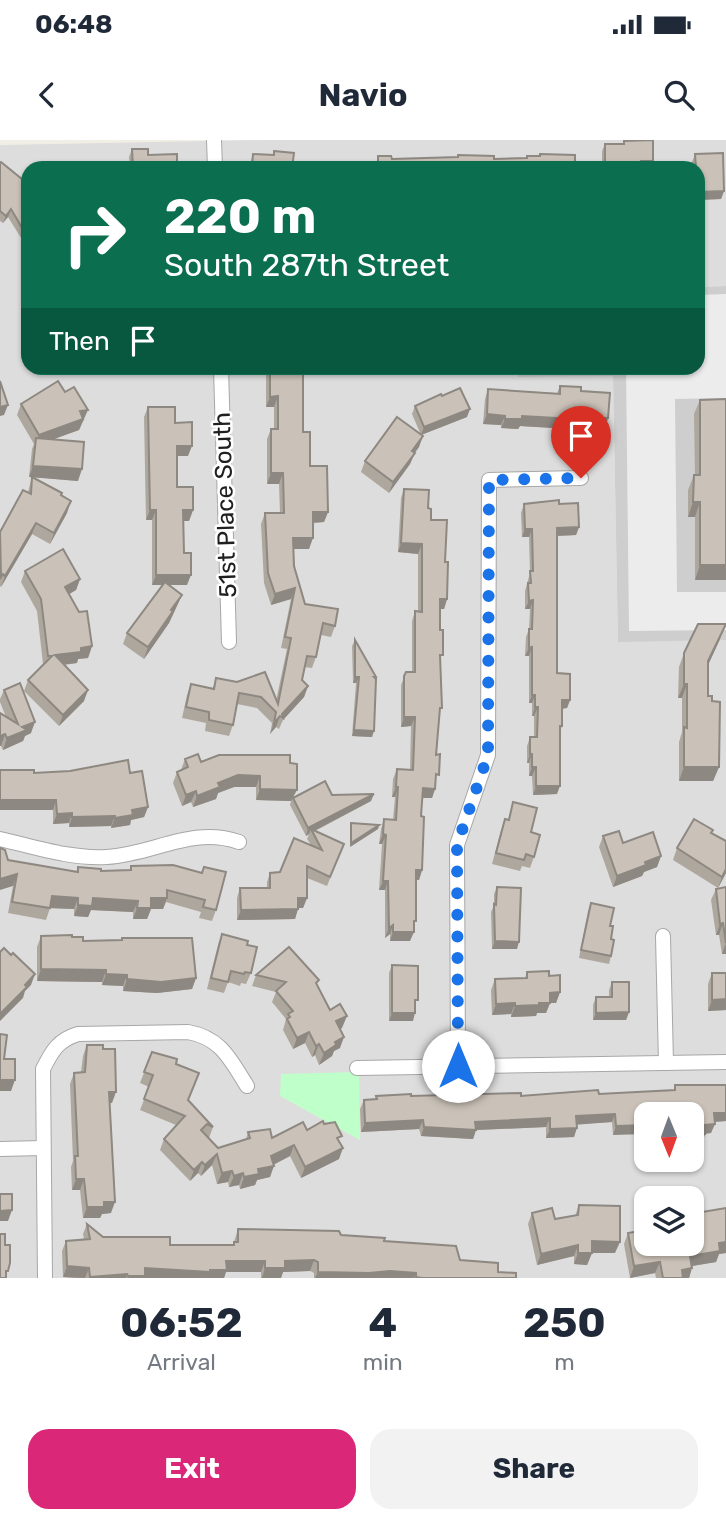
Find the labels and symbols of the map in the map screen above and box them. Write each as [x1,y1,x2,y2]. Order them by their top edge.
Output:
pin [551,406,611,478]
street label: 51st Place South [208,412,242,598]
position arrow [421,1029,495,1103]
north arrow [634,1102,704,1172]

